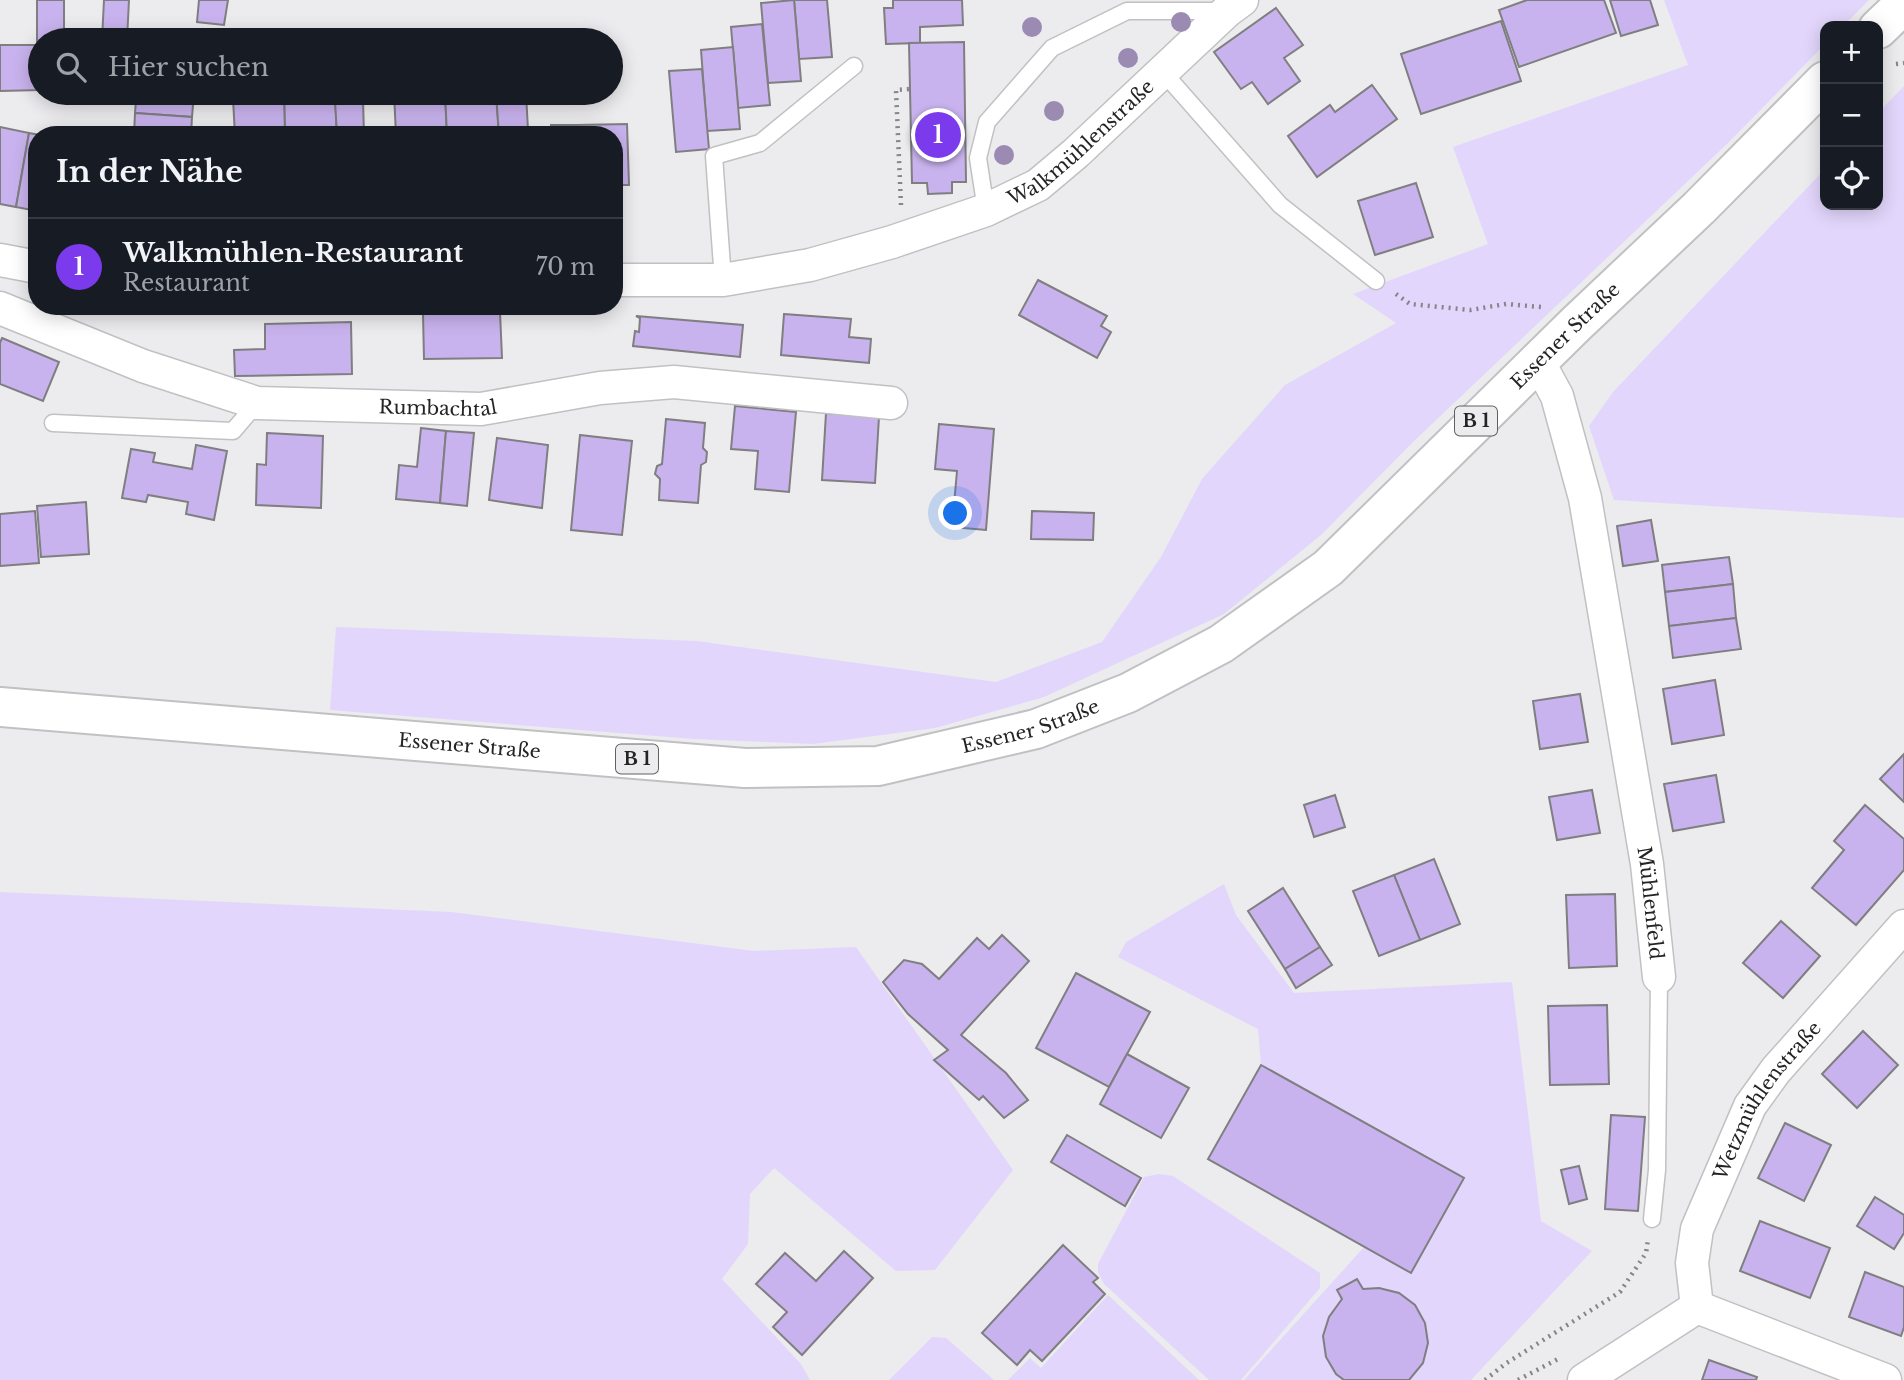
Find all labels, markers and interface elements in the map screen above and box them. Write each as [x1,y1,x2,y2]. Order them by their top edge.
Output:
map controls [1820,21,1883,210]
button: + [1820,21,1883,84]
search box [28,28,623,105]
icon: search [52,48,90,86]
text: Hier suchen [108,51,269,83]
street label: Walkmühlenstraße [1003,75,1158,210]
button: − [1820,84,1883,147]
pin: 1 [915,109,961,161]
button: locate [1820,147,1883,210]
text: In der Nähe [56,153,243,190]
text: Walkmühlen-Restaurant [123,237,463,269]
text: 1 [74,253,84,281]
text: 70 m [536,253,595,281]
text: Restaurant [123,269,250,297]
street label: Essener Straße [1506,278,1624,393]
street label: Rumbachtal [378,395,499,420]
road number: B 1 [1455,407,1497,436]
your location [938,496,972,530]
street label: Essener Straße [959,694,1102,758]
street label: Essener Straße [397,728,542,763]
road number: B 1 [616,744,658,774]
street label: Mühlenfeld [1633,845,1669,961]
street label: Wetzmühlenstraße [1708,1016,1826,1184]

